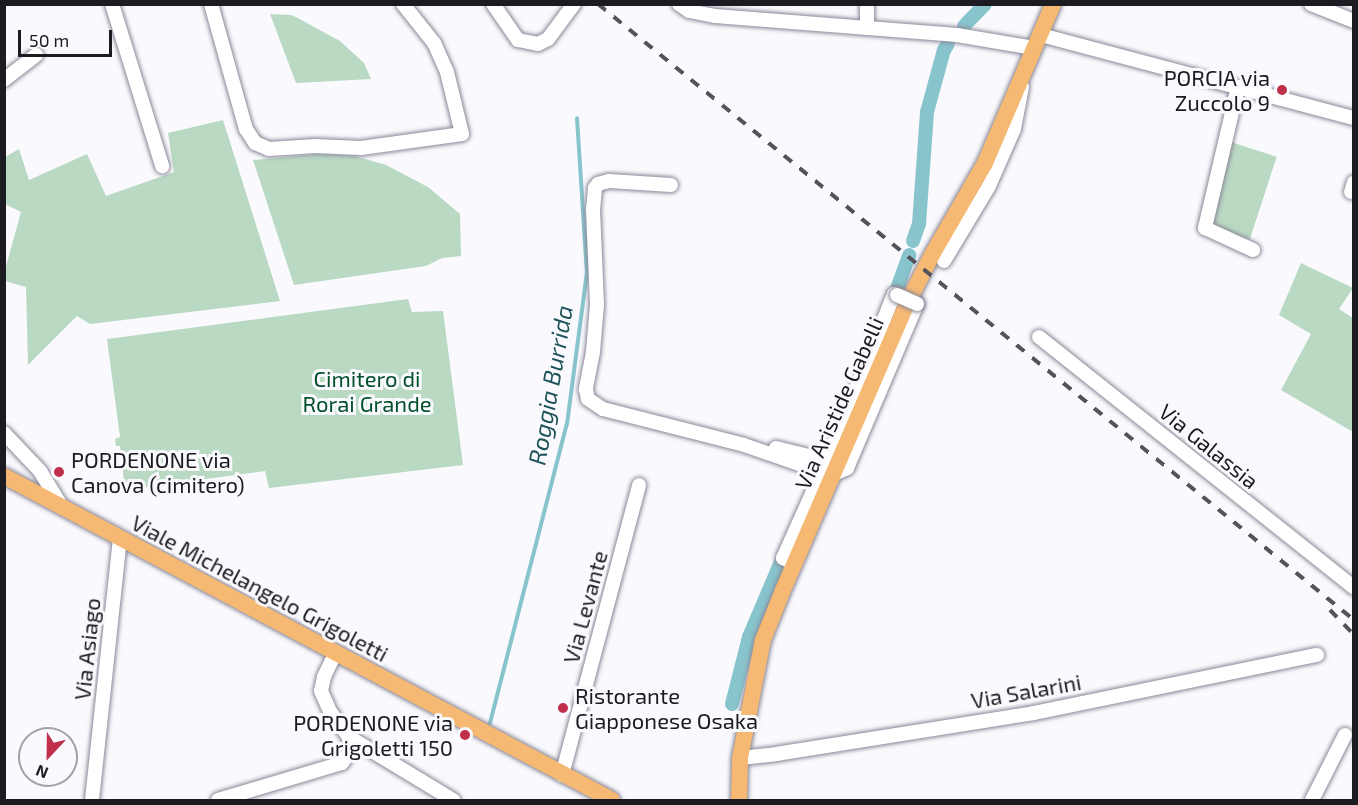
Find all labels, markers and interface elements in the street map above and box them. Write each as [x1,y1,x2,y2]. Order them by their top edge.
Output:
scale bar [21,18,116,56]
text: 50 m [29,29,69,51]
place label: PORCIA via Zuccolo 9 [1163,64,1270,116]
marker: PORCIA via Zuccolo 9 [1275,83,1289,97]
water label: Roggia Burrida [522,303,578,467]
street label: Via Aristide Gabelli [789,312,889,494]
park label: Cimitero di Rorai Grande [302,365,432,416]
street label: Via Galassia [1154,398,1264,494]
place label: PORDENONE via Canova (cimitero) [71,446,245,498]
marker: PORDENONE via Canova (cimitero) [52,465,66,479]
street label: Viale Michelangelo Grigoletti [127,509,393,667]
street label: Via Levante [557,548,613,666]
street label: Via Asiago [68,596,106,702]
street label: Via Salarini [969,668,1083,714]
place label: Ristorante Giapponese Osaka [575,682,758,734]
marker: Ristorante Giapponese Osaka [556,701,570,715]
place label: PORDENONE via Grigoletti 150 [293,709,453,760]
north arrow [18,727,78,787]
marker: PORDENONE via Grigoletti 150 [458,728,472,742]
text: N [33,761,51,783]

